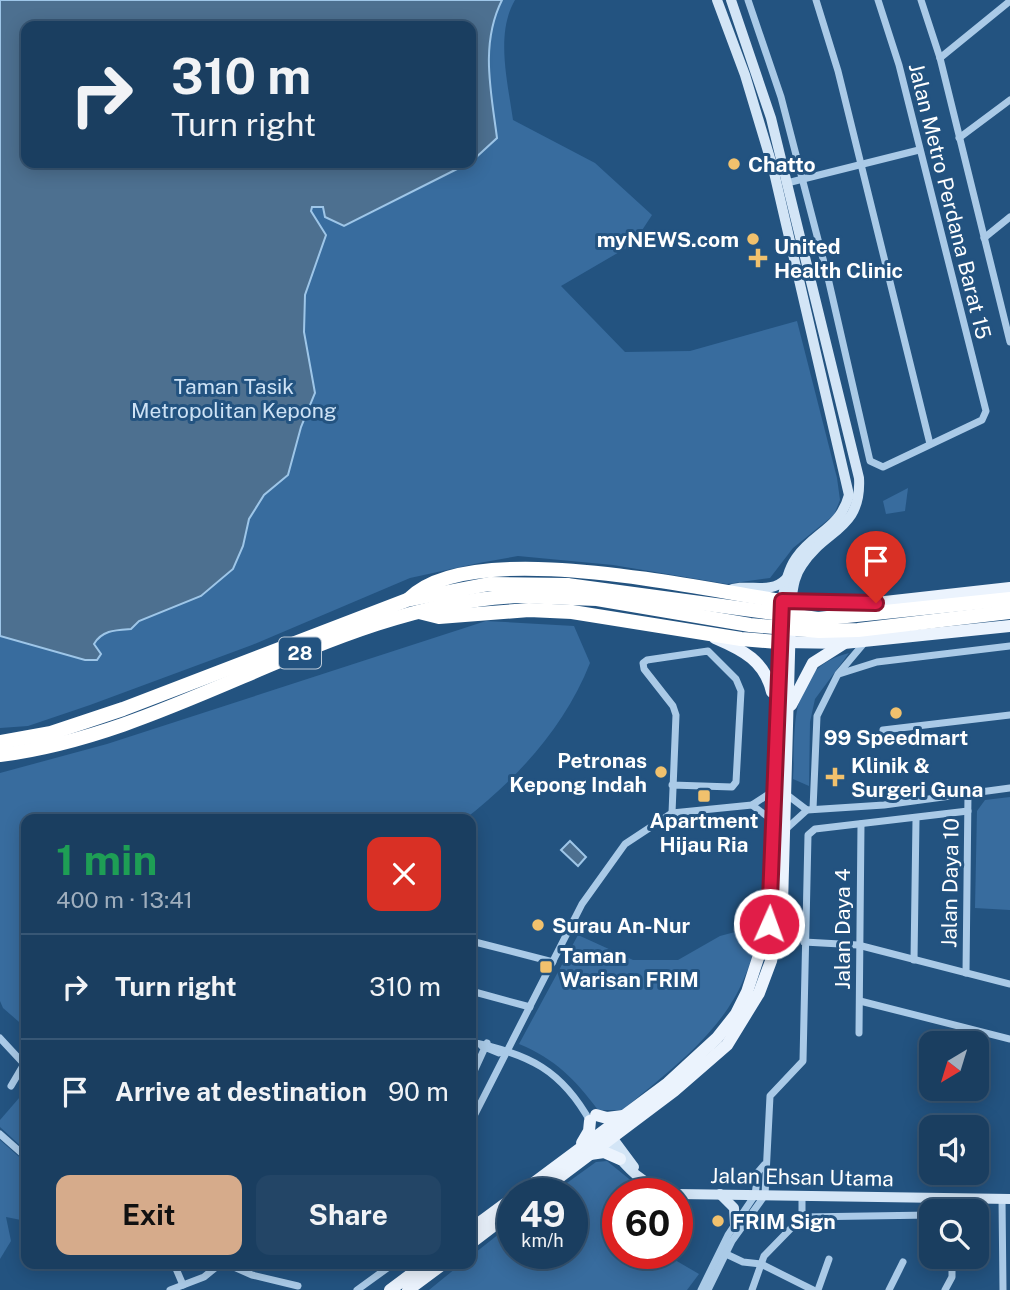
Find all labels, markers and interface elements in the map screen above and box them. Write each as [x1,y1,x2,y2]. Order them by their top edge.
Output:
text: 310 m [171,47,311,105]
icon: right [56,49,147,140]
street label: Jalan Metro Perdana Barat 15 [904,60,996,342]
text: Turn right [171,106,316,143]
place label: Chatto [748,152,815,177]
marker: Chatto [726,156,742,172]
place label: myNEWS.com [597,227,739,252]
marker: myNEWS.com [745,231,761,247]
place label: United Health Clinic [774,234,903,283]
marker: United Health Clinic [748,248,768,268]
park label: Taman Tasik Metropolitan Kepong [131,374,337,423]
pin [846,531,906,603]
icon: arrive [857,542,895,580]
road number: 28 [279,638,321,668]
marker: 99 Speedmart [888,705,904,721]
place label: 99 Speedmart [824,725,968,750]
place label: Petronas Kepong Indah [509,748,647,797]
place label: Klinik & Surgeri Guna [851,753,983,802]
marker: Petronas Kepong Indah [653,764,669,780]
marker: Klinik & Surgeri Guna [825,767,845,787]
marker: Apartment Hijau Ria [696,788,712,804]
place label: Apartment Hijau Ria [650,808,758,857]
street label: Jalan Daya 10 [936,818,964,948]
text: 1 min [56,835,157,884]
button: close [367,837,441,911]
street label: Jalan Daya 4 [830,868,855,990]
text: 400 m · 13:41 [56,886,193,913]
position arrow [732,887,806,961]
place label: Surau An-Nur [552,913,691,938]
marker: Surau An-Nur [530,917,546,933]
place label: Taman Warisan FRIM [560,943,699,992]
marker: Taman Warisan FRIM [538,959,554,975]
icon: right [56,968,94,1006]
text: Turn right [115,971,237,1002]
text: 310 m [369,971,441,1002]
north arrow [919,1031,989,1101]
map controls [919,1031,989,1269]
icon: arrive [56,1073,94,1111]
text: Arrive at destination [115,1076,367,1107]
text: 90 m [388,1076,449,1107]
button: sound [919,1115,989,1185]
street label: Jalan Ehsan Utama [710,1163,894,1191]
button: Exit [56,1175,242,1255]
button: Share [256,1175,441,1255]
speed limit sign: 60 [602,1178,693,1269]
text: 49 [519,1194,566,1235]
button: search [919,1199,989,1269]
place label: FRIM Sign [732,1209,836,1234]
marker: FRIM Sign [710,1213,726,1229]
text: km/h [521,1230,564,1251]

